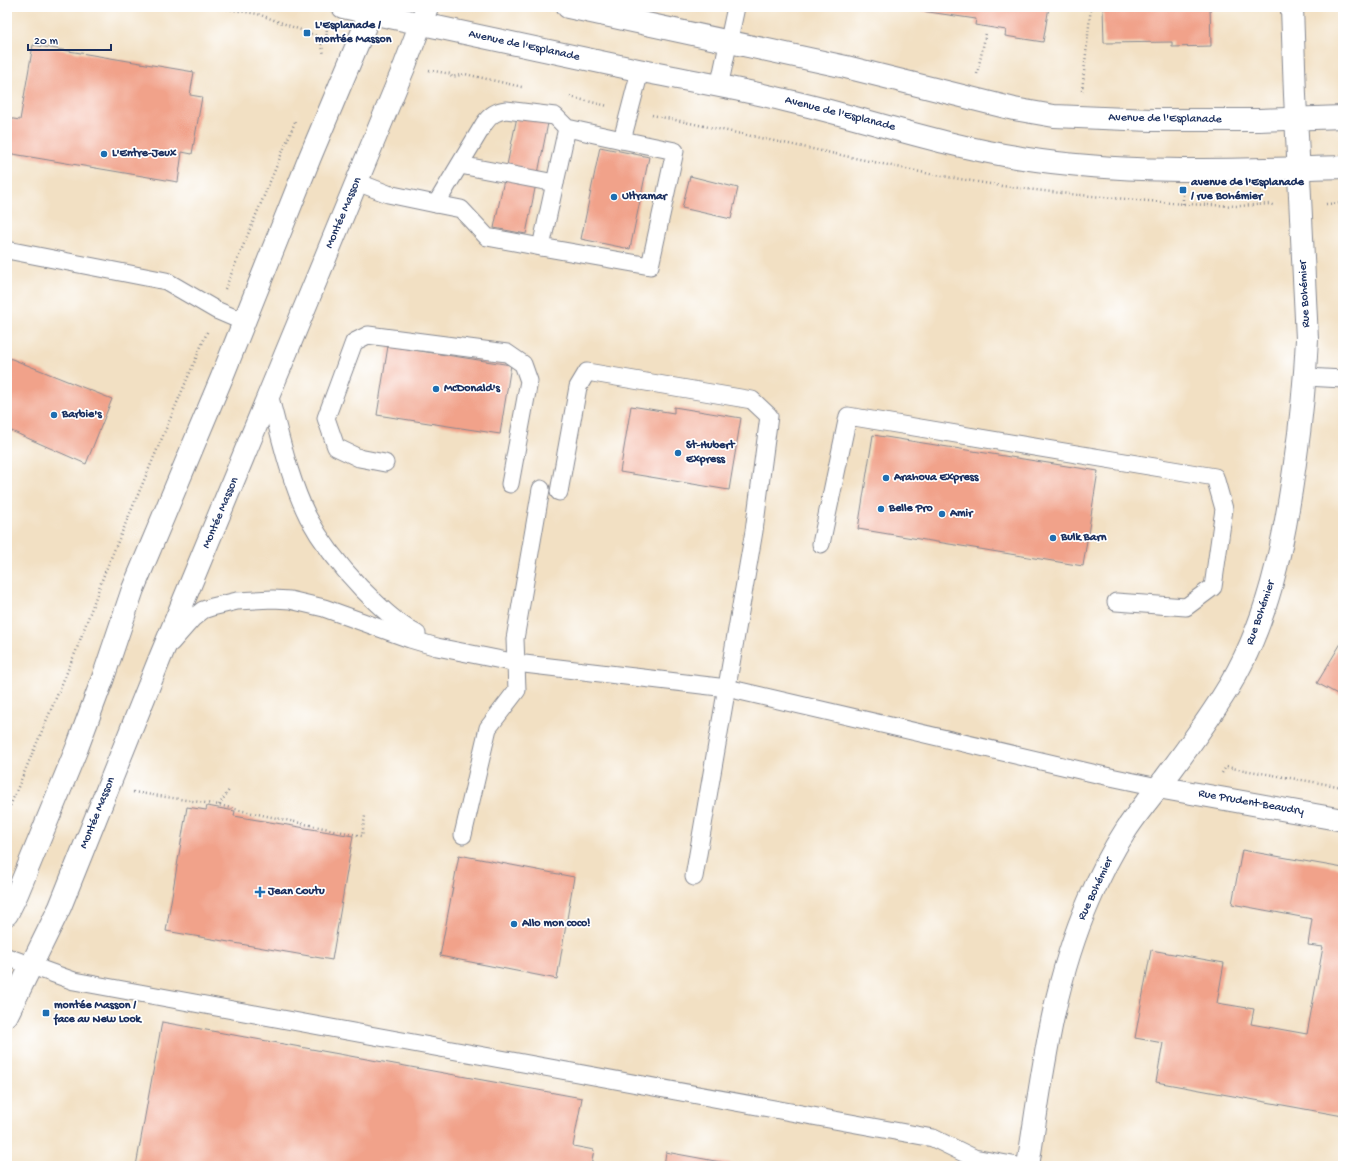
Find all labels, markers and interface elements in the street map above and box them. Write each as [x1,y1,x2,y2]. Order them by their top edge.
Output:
place label: L'Esplanade / montée Masson [315,19,392,47]
scale bar [28,26,111,52]
street label: Avenue de l'Esplanade [467,27,582,65]
marker: L'Esplanade / montée Masson [302,28,312,38]
text: 20 m [34,35,59,49]
street label: Avenue de l'Esplanade [783,93,897,135]
street label: Avenue de l'Esplanade [1108,111,1223,127]
place label: L'Entre-Jeux [112,147,177,161]
marker: L'Entre-Jeux [99,149,109,159]
street label: Montée Masson [323,175,365,251]
place label: avenue de l'Esplanade / rue Bohémier [1190,176,1305,204]
marker: avenue de l'Esplanade / rue Bohémier [1178,185,1188,195]
place label: Ultramar [622,190,669,204]
marker: Ultramar [609,192,619,202]
street label: Rue Bohémier [1296,258,1314,328]
place label: McDonald's [444,382,501,396]
marker: McDonald's [431,384,441,394]
place label: Barbie's [61,408,102,422]
marker: Barbie's [49,410,59,420]
place label: St-Hubert Express [685,439,735,467]
marker: St-Hubert Express [673,448,683,458]
place label: Arahova Express [893,471,979,485]
marker: Arahova Express [881,473,891,483]
street label: Montée Masson [200,475,242,551]
place label: Belle Pro [888,502,934,516]
marker: Belle Pro [876,504,886,514]
place label: Amir [949,507,974,521]
marker: Amir [937,509,947,519]
place label: Bulk Barn [1060,531,1107,545]
marker: Bulk Barn [1048,533,1058,543]
street label: Rue Bohémier [1243,577,1279,647]
street label: Montée Masson [77,775,119,851]
street label: Rue Prudent-Beaudry [1197,787,1305,819]
street label: Rue Bohémier [1075,854,1117,923]
place label: Jean Coutu [267,885,325,899]
marker: Jean Coutu [255,887,265,897]
place label: Allo mon coco! [521,917,590,931]
marker: Allo mon coco! [509,919,519,929]
place label: montée Masson / face au New Look [53,999,143,1027]
marker: montée Masson / face au New Look [41,1008,51,1018]

